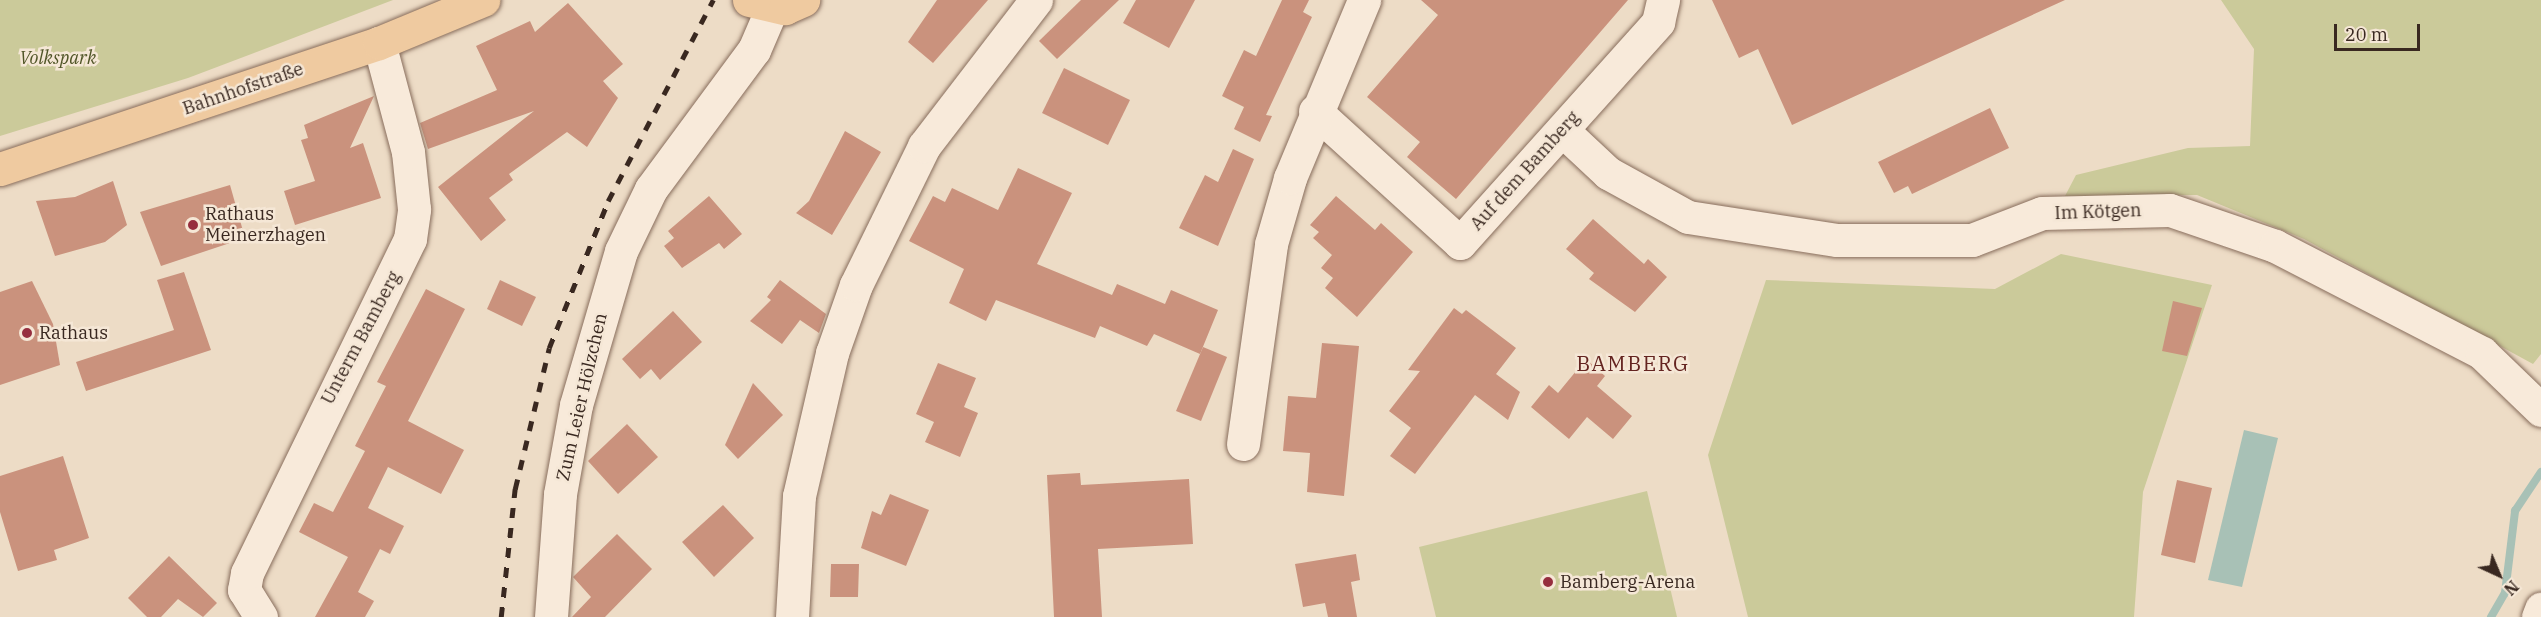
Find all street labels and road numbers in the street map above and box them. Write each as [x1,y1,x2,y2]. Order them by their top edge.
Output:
street label: Bahnhofstraße [180,58,306,120]
street label: Auf dem Bamberg [1466,107,1584,235]
street label: Im Kötgen [2054,200,2142,224]
street label: Unterm Bamberg [317,268,405,408]
street label: Zum Leier Hölzchen [552,311,612,483]

